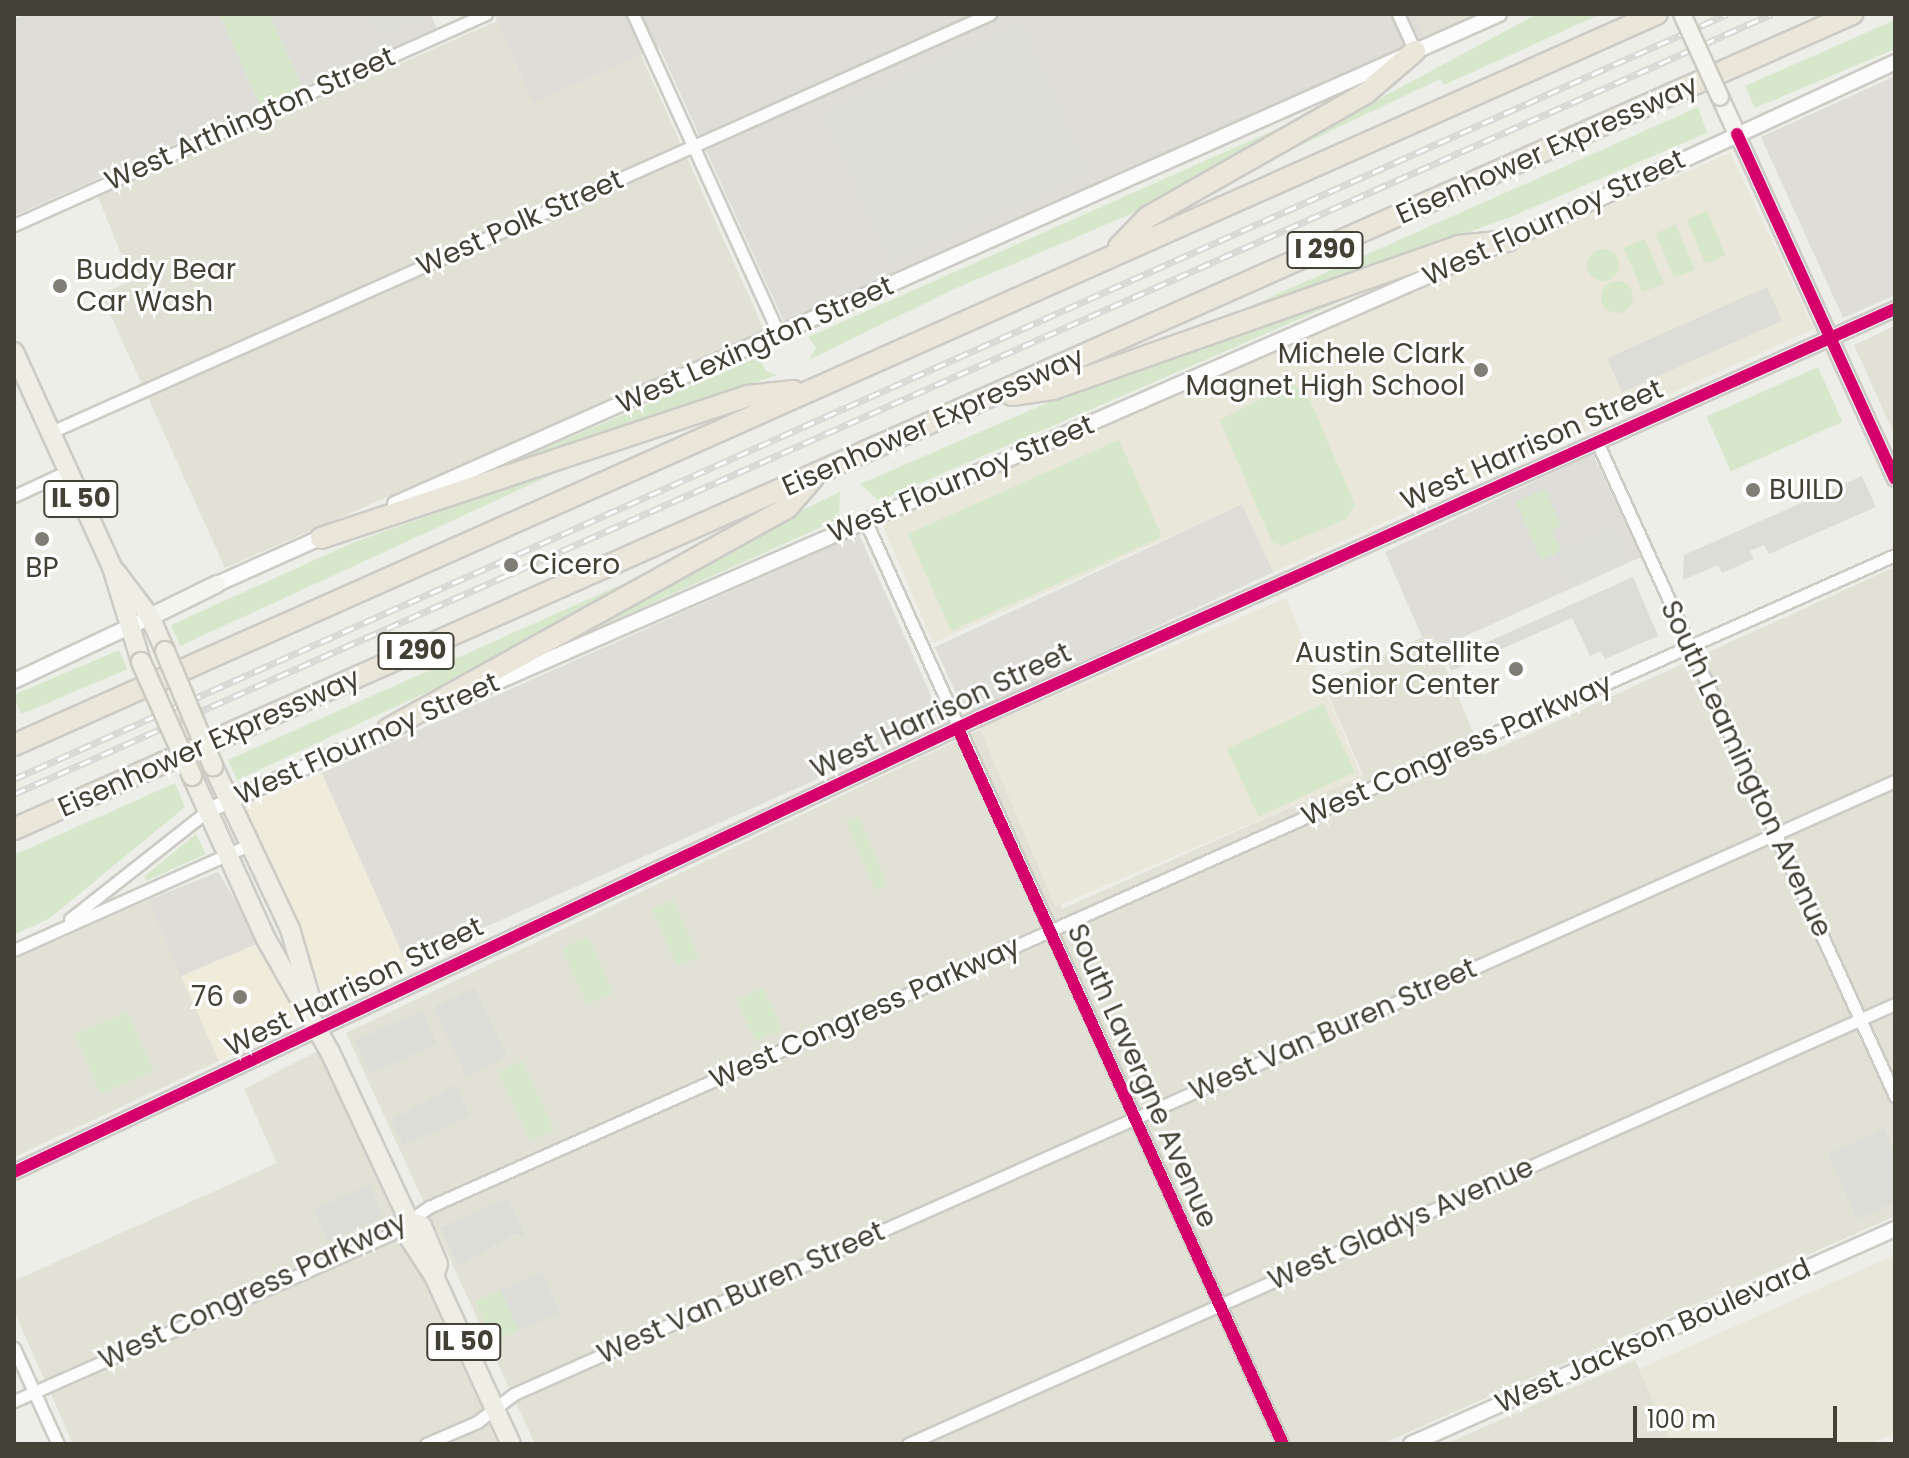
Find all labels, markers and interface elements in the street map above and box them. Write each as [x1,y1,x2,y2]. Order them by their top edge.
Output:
street label: West Arthington Street [100,40,400,198]
street label: Eisenhower Expressway [1391,68,1703,232]
street label: West Flournoy Street [1418,142,1690,294]
street label: West Polk Street [412,163,628,283]
road number: I 290 [1285,228,1365,272]
place label: Buddy Bear Car Wash [76,253,236,319]
street label: West Lexington Street [612,269,898,421]
marker: Buddy Bear Car Wash [51,277,69,295]
place label: Michele Clark Magnet High School [1185,337,1465,403]
street label: Eisenhower Expressway [777,340,1089,504]
marker: Michele Clark Magnet High School [1472,361,1490,379]
street label: West Harrison Street [1396,372,1668,518]
street label: West Flournoy Street [823,408,1099,550]
place label: BUILD [1769,473,1844,507]
road number: IL 50 [43,477,119,521]
marker: BUILD [1744,481,1762,499]
marker: BP [33,530,51,548]
place label: Cicero [529,548,620,582]
place label: BP [25,551,59,585]
marker: Cicero [500,554,522,576]
street label: South Leamington Avenue [1653,595,1839,943]
road number: I 290 [376,629,456,673]
street label: West Harrison Street [806,636,1076,786]
place label: Austin Satellite Senior Center [1295,636,1500,702]
marker: Austin Satellite Senior Center [1507,660,1525,678]
street label: Eisenhower Expressway [53,661,365,825]
street label: West Flournoy Street [230,666,504,812]
street label: West Congress Parkway [1297,666,1617,834]
street label: West Harrison Street [219,910,489,1064]
street label: South Lavergne Avenue [1060,919,1224,1233]
street label: West Congress Parkway [705,929,1025,1097]
street label: West Van Buren Street [1184,952,1482,1108]
place label: 76 [191,980,224,1014]
marker: 76 [231,988,249,1006]
street label: West Gladys Avenue [1263,1150,1539,1298]
street label: West Congress Parkway [94,1205,412,1377]
street label: West Van Buren Street [592,1215,890,1371]
street label: West Jackson Boulevard [1490,1251,1816,1421]
road number: IL 50 [426,1320,502,1364]
scale bar [1637,1390,1841,1440]
text: 100 m [1647,1403,1716,1436]

